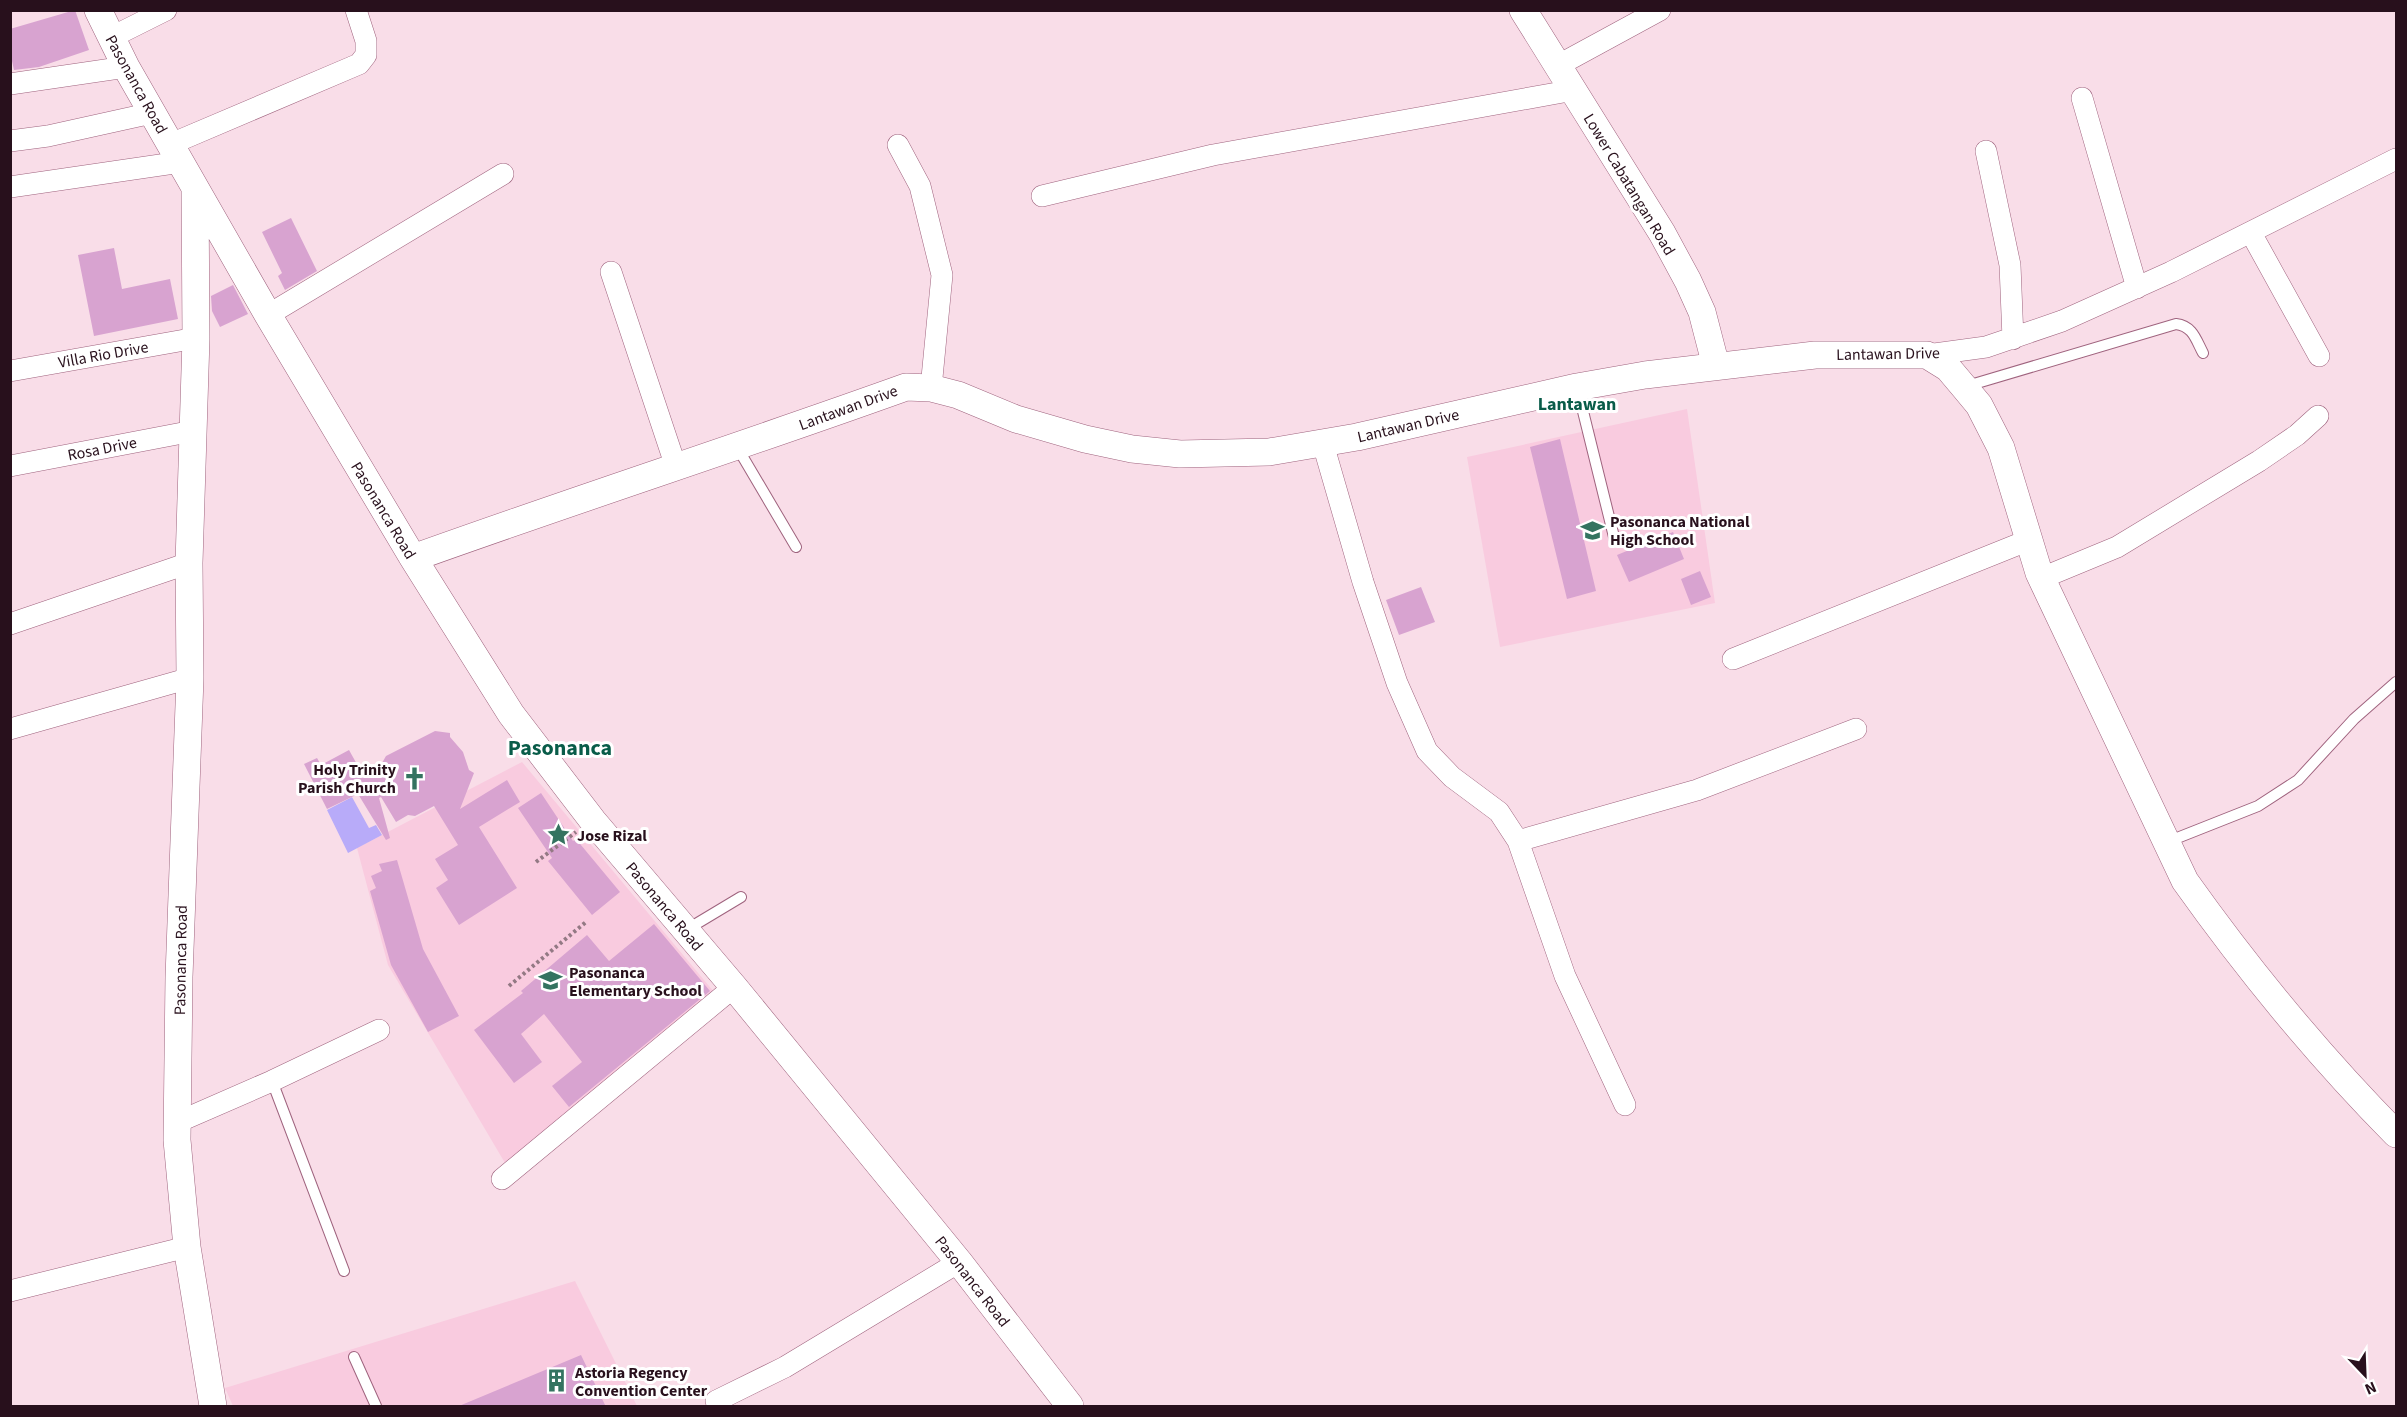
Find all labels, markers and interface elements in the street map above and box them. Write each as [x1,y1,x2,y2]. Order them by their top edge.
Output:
street label: Pasonanca Road [100,31,172,138]
street label: Lower Cabatangan Road [1578,109,1680,260]
street label: Villa Rio Drive [56,336,150,374]
street label: Lantawan Drive [1836,342,1940,366]
street label: Lantawan Drive [796,380,901,436]
district label: Lantawan [1538,392,1616,417]
street label: Lantawan Drive [1355,404,1461,448]
street label: Rosa Drive [66,431,139,466]
street label: Pasonanca Road [345,458,421,563]
place label: Pasonanca National High School [1610,511,1750,551]
school or university icon: Pasonanca National High School [1579,517,1605,543]
district label: Pasonanca [508,732,612,764]
place label: Holy Trinity Parish Church [298,759,397,799]
church icon: Holy Trinity Parish Church [401,765,427,791]
place icon: Jose Rizal [546,822,572,848]
place label: Jose Rizal [577,825,647,847]
street label: Pasonanca Road [620,857,708,956]
street label: Pasonanca Road [169,905,193,1015]
place label: Pasonanca Elementary School [569,962,702,1002]
school or university icon: Pasonanca Elementary School [538,968,564,994]
street label: Pasonanca Road [930,1231,1015,1332]
north arrow [2335,1345,2395,1405]
place label: Astoria Regency Convention Center [574,1362,708,1402]
building icon: Astoria Regency Convention Center [544,1368,570,1394]
text: N [2361,1376,2380,1400]

